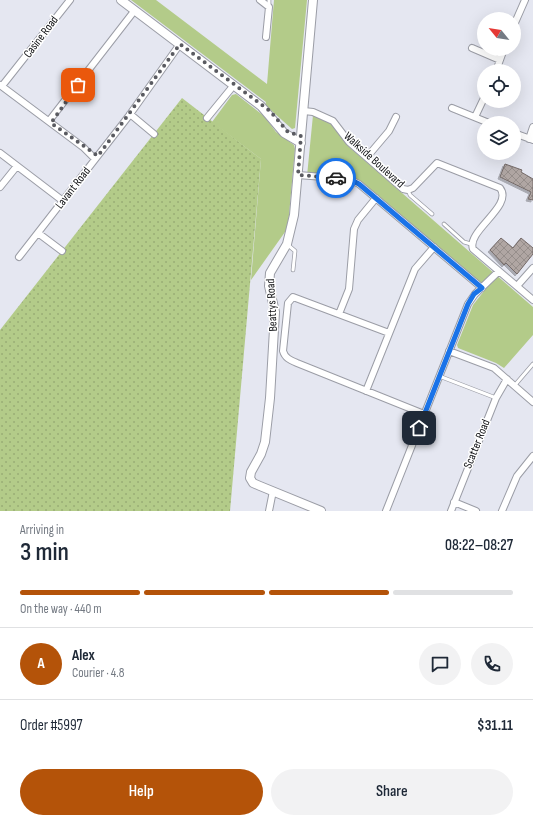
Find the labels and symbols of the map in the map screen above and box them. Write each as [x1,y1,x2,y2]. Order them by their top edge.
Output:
north arrow [477,12,521,56]
street label: Casine Road [20,13,62,61]
pin [61,68,95,102]
street label: Walkside Boulevard [340,129,408,191]
courier [316,158,356,198]
street label: Lavant Road [52,164,94,212]
street label: Beattys Road [263,278,281,332]
pin [402,411,436,445]
street label: Scatter Road [460,417,494,471]

